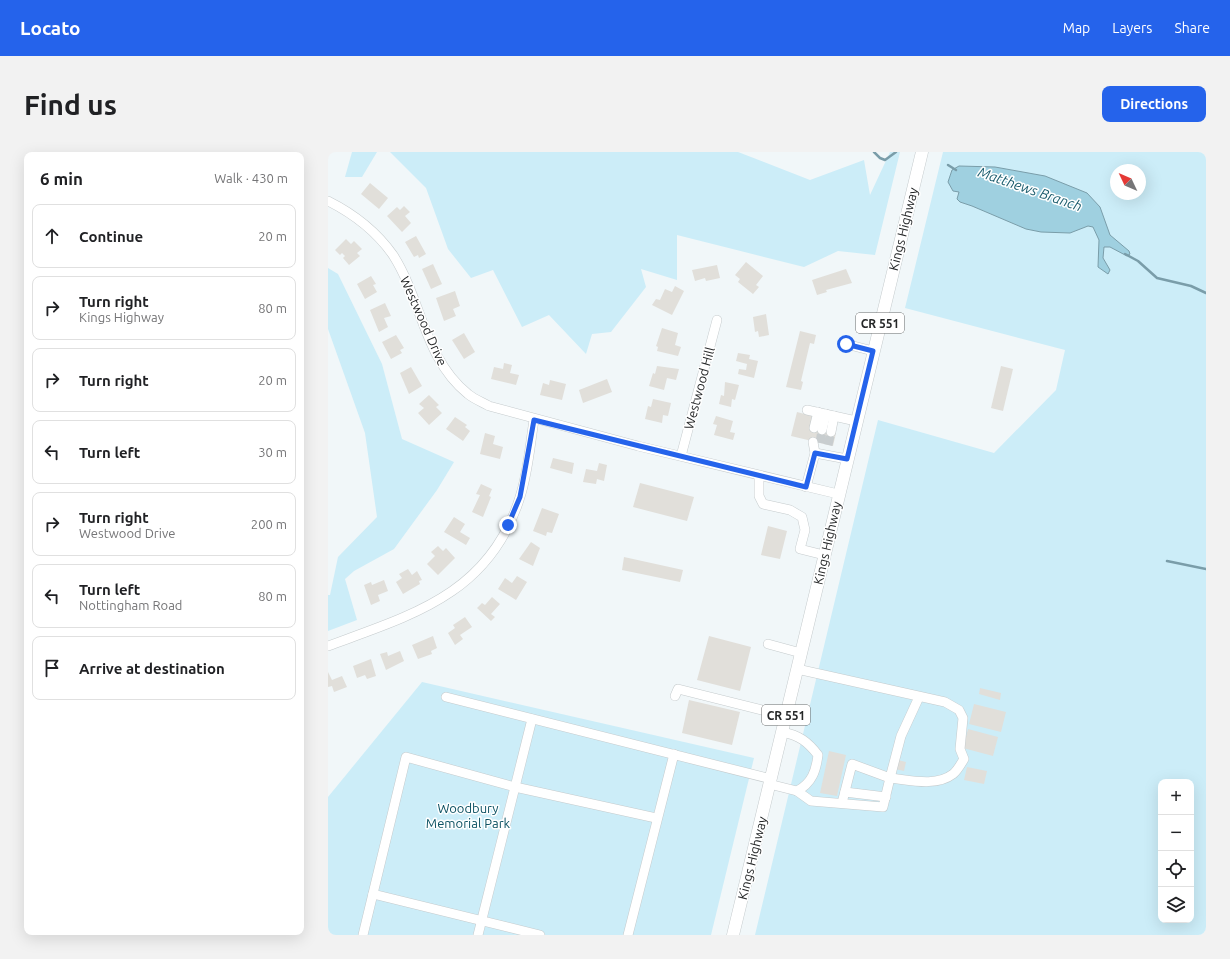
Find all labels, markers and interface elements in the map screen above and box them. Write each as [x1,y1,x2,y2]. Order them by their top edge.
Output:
text: Locato [20,17,81,39]
text: Map [1063,20,1090,36]
text: Layers [1112,20,1152,36]
text: Share [1174,20,1210,36]
button: Directions [1102,86,1206,122]
text: Find us [24,89,117,120]
water label: Matthews Branch [976,164,1084,214]
north arrow [1110,164,1146,200]
text: 6 min [40,169,83,188]
text: Walk · 430 m [214,171,288,185]
street label: Kings Highway [886,186,920,272]
icon: ahead [41,225,63,247]
text: Continue [79,228,143,245]
text: 20 m [258,229,287,243]
street label: Westwood Drive [398,274,450,368]
text: Turn right [79,293,149,310]
icon: right [41,297,63,319]
text: 80 m [258,301,287,315]
text: Kings Highway [79,310,164,324]
road number: CR 551 [856,313,904,333]
route start [837,335,855,353]
street label: Westwood Hill [681,345,717,431]
icon: right [41,369,63,391]
text: Turn right [79,372,149,389]
text: 20 m [258,373,287,387]
icon: left [41,441,63,463]
text: Turn left [79,444,140,461]
text: 30 m [258,445,287,459]
street label: Kings Highway [811,500,843,586]
text: Turn right [79,509,149,526]
icon: right [41,513,63,535]
route end [499,516,517,534]
text: 200 m [251,517,287,531]
text: Westwood Drive [79,526,175,540]
text: Turn left [79,581,140,598]
icon: left [41,585,63,607]
text: 80 m [258,589,287,603]
text: Nottingham Road [79,598,182,612]
icon: arrive [41,657,63,679]
text: Arrive at destination [79,660,225,677]
road number: CR 551 [762,705,810,725]
map controls [1158,779,1194,923]
button: + [1158,779,1194,815]
park label: Woodbury Memorial Park [426,801,511,830]
street label: Kings Highway [735,815,769,901]
button: − [1158,815,1194,851]
button: locate [1158,851,1194,887]
button: layers [1158,887,1194,923]

